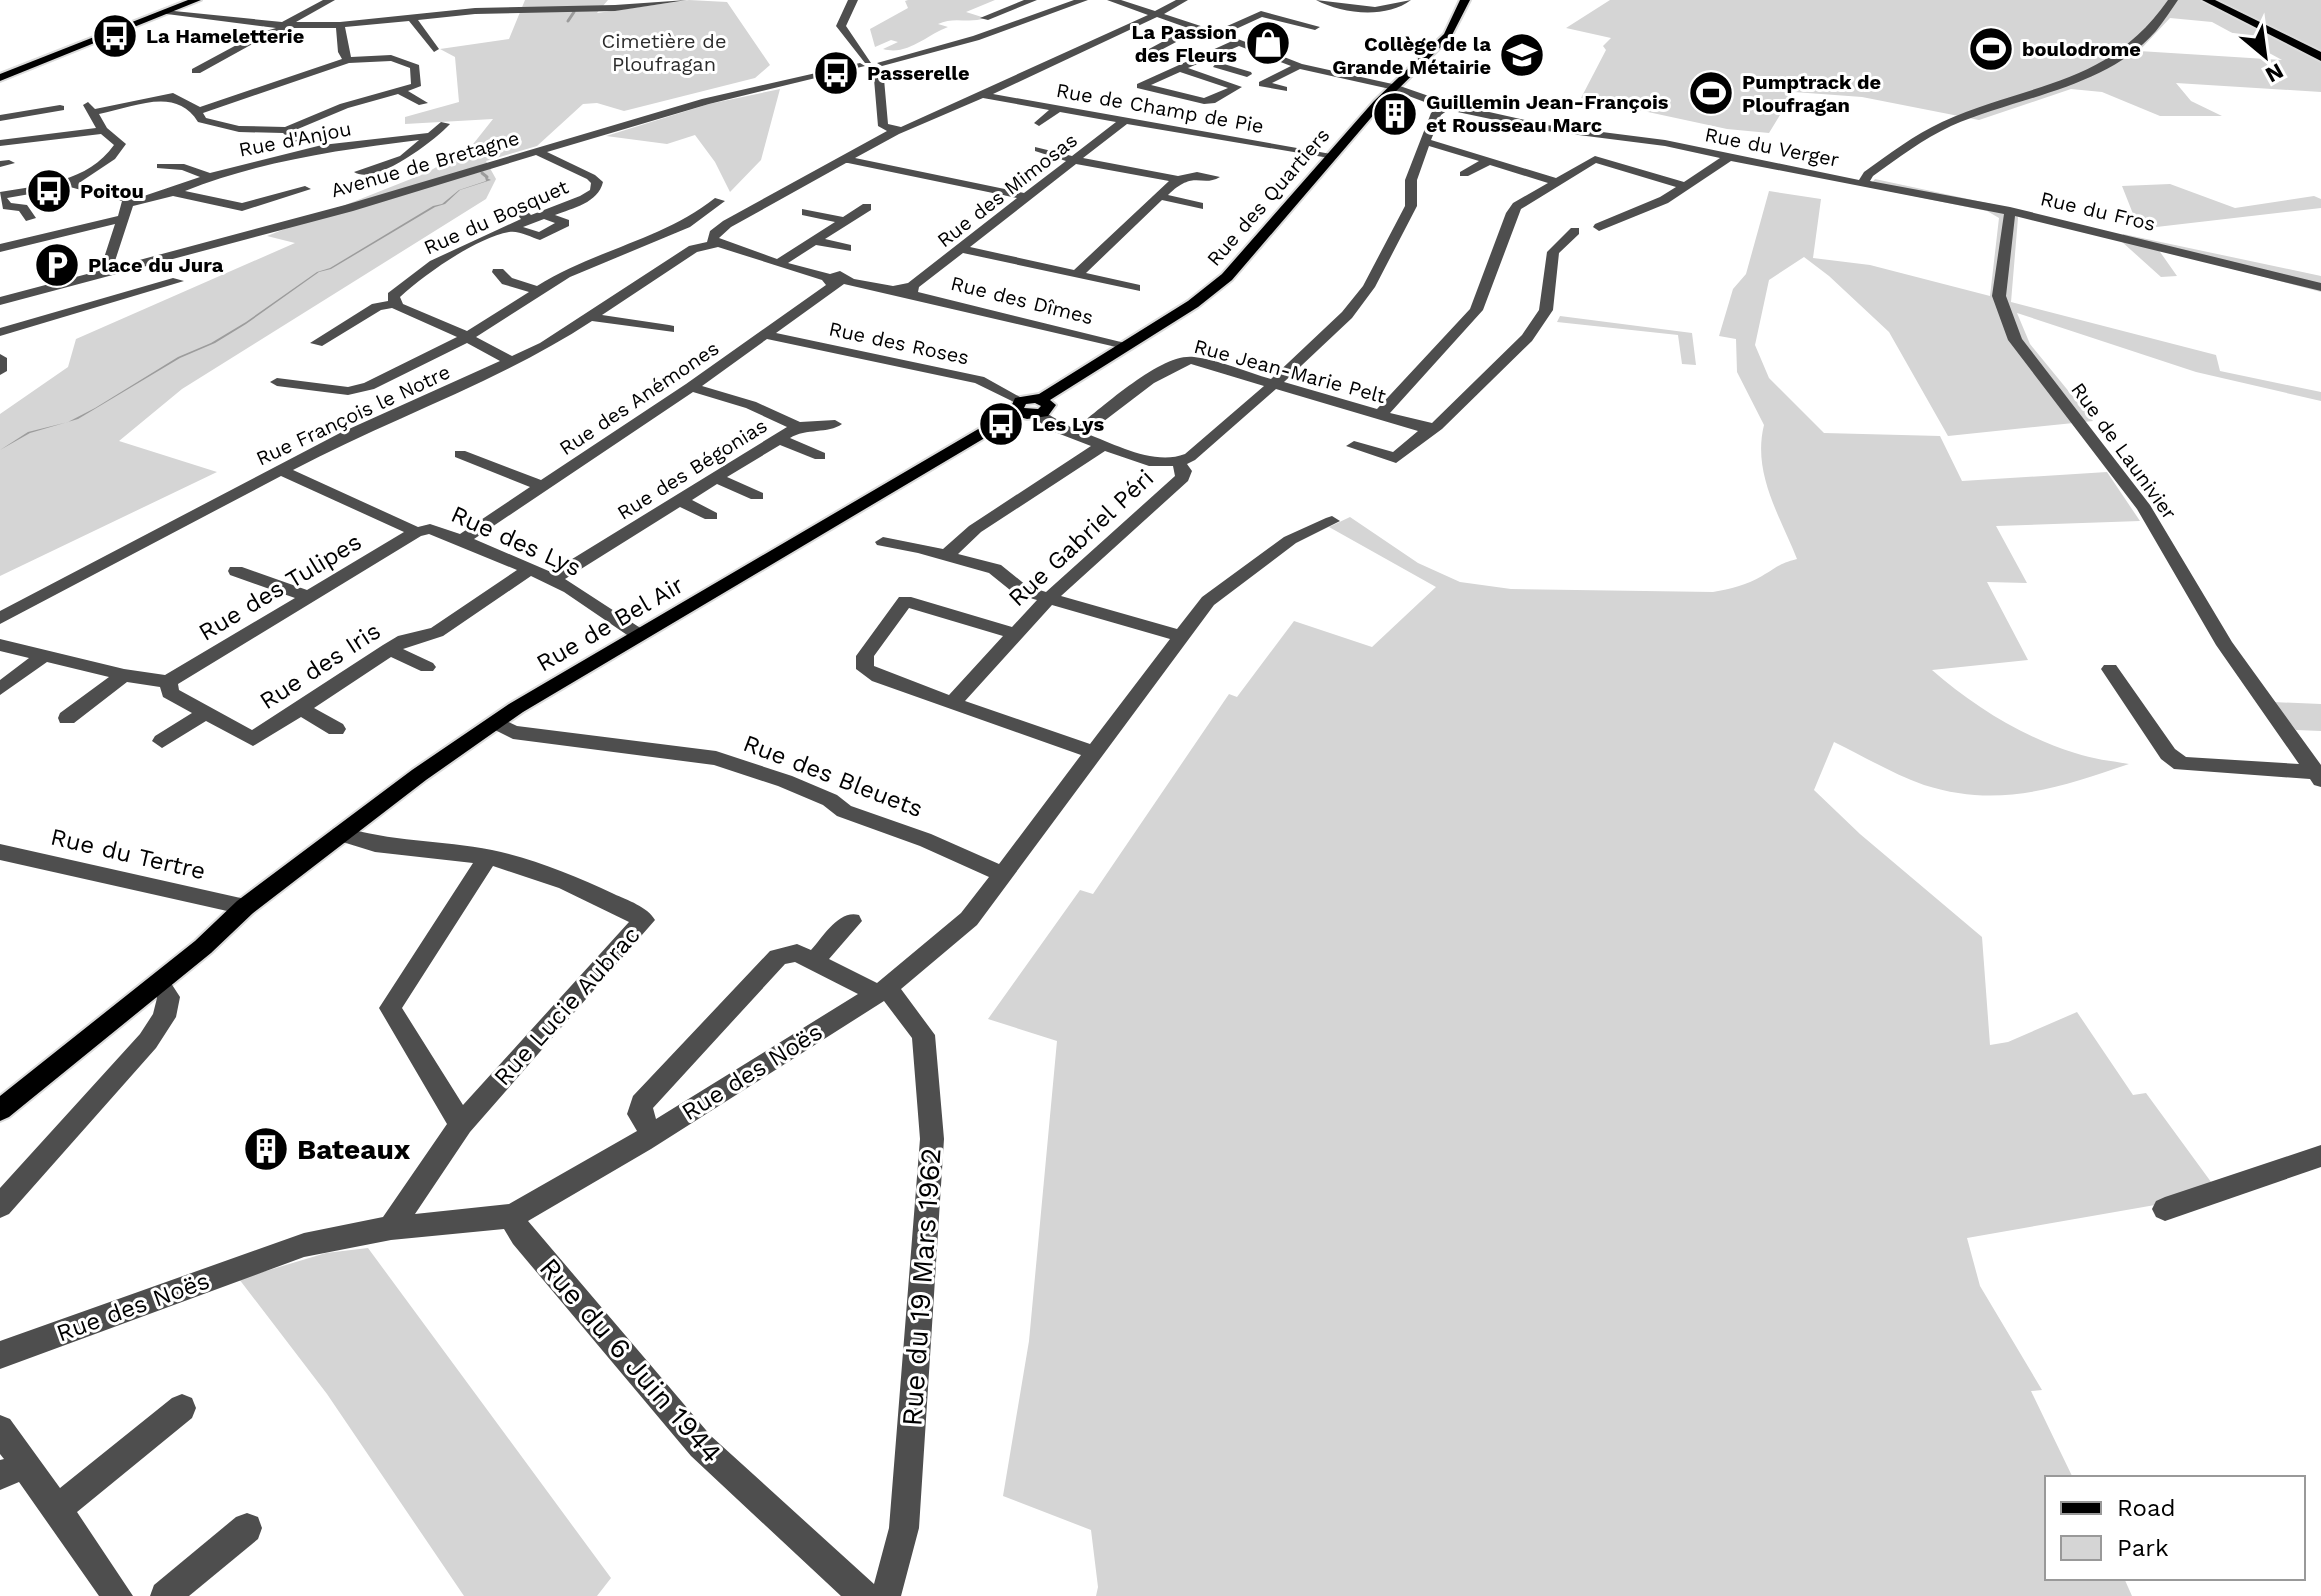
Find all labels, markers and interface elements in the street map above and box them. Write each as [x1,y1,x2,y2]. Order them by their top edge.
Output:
bus stop icon: La Hameletterie [91,12,139,60]
north arrow [2225,16,2305,96]
shop icon: La Passion des Fleurs [1244,19,1292,67]
place label: La Passion des Fleurs [1131,20,1237,67]
place label: La Hameletterie [146,24,304,48]
sports icon: boulodrome [1967,25,2015,73]
park label: Cimetière de Ploufragan [602,29,726,76]
school or university icon: Collège de la Grande Métairie [1498,31,1546,79]
place label: Collège de la Grande Métairie [1332,32,1491,79]
place label: boulodrome [2022,37,2141,61]
bus stop icon: Passerelle [812,49,860,97]
text: N [2261,58,2288,88]
place label: Passerelle [867,61,970,85]
sports icon: Pumptrack de Ploufragan [1687,69,1735,117]
place label: Pumptrack de Ploufragan [1742,70,1881,117]
street label: Rue de Champ de Pie [1054,78,1266,138]
building icon: Guillemin Jean-François et Rousseau Marc [1371,90,1419,138]
place label: Guillemin Jean-François et Rousseau Marc [1426,90,1669,137]
street label: Rue d'Anjou [237,116,353,162]
street label: Rue du Verger [1703,122,1841,172]
street label: Rue des Quartiers [1202,123,1334,271]
street label: Avenue de Bretagne [328,126,522,202]
street label: Rue des Mimosas [932,128,1082,252]
bus stop icon: Poitou [25,167,73,215]
street label: Rue du Bosquet [420,174,573,260]
place label: Poitou [80,179,144,203]
street label: Rue du Fros [2038,186,2158,236]
parking icon: Place du Jura [33,241,81,289]
place label: Place du Jura [88,253,224,277]
street label: Rue des Dîmes [948,271,1096,329]
street label: Rue des Roses [827,316,971,370]
street label: Rue Jean-Marie Pelt [1191,334,1389,408]
street label: Rue des Anémones [555,336,723,460]
street label: Rue François le Notre [252,359,454,471]
street label: Rue de Launivier [2066,378,2182,524]
bus stop icon: Les Lys [977,400,1025,448]
place label: Les Lys [1032,412,1104,436]
street label: Rue des Bégonias [613,413,771,525]
street label: Rue Gabriel Péri [1003,464,1159,612]
street label: Rue des Lys [447,500,585,582]
street label: Rue des Tulipes [194,527,366,647]
street label: Rue de Bel Air [532,571,689,677]
street label: Rue des Iris [254,617,386,715]
street label: Rue des Bleuets [739,729,927,823]
street label: Rue du Tertre [48,823,208,885]
street label: Rue Lucie Aubrac [488,921,646,1091]
street label: Rue des Noës [676,1018,828,1126]
building icon: Bateaux [242,1125,290,1173]
place label: Bateaux [297,1133,411,1166]
street label: Rue du 19 Mars 1962 [895,1147,948,1427]
street label: Rue du 6 Juin 1944 [533,1251,729,1470]
street label: Rue des Noës [53,1266,213,1348]
legend [2045,1476,2305,1580]
text: Road [2117,1494,2176,1522]
text: Park [2117,1534,2169,1562]

